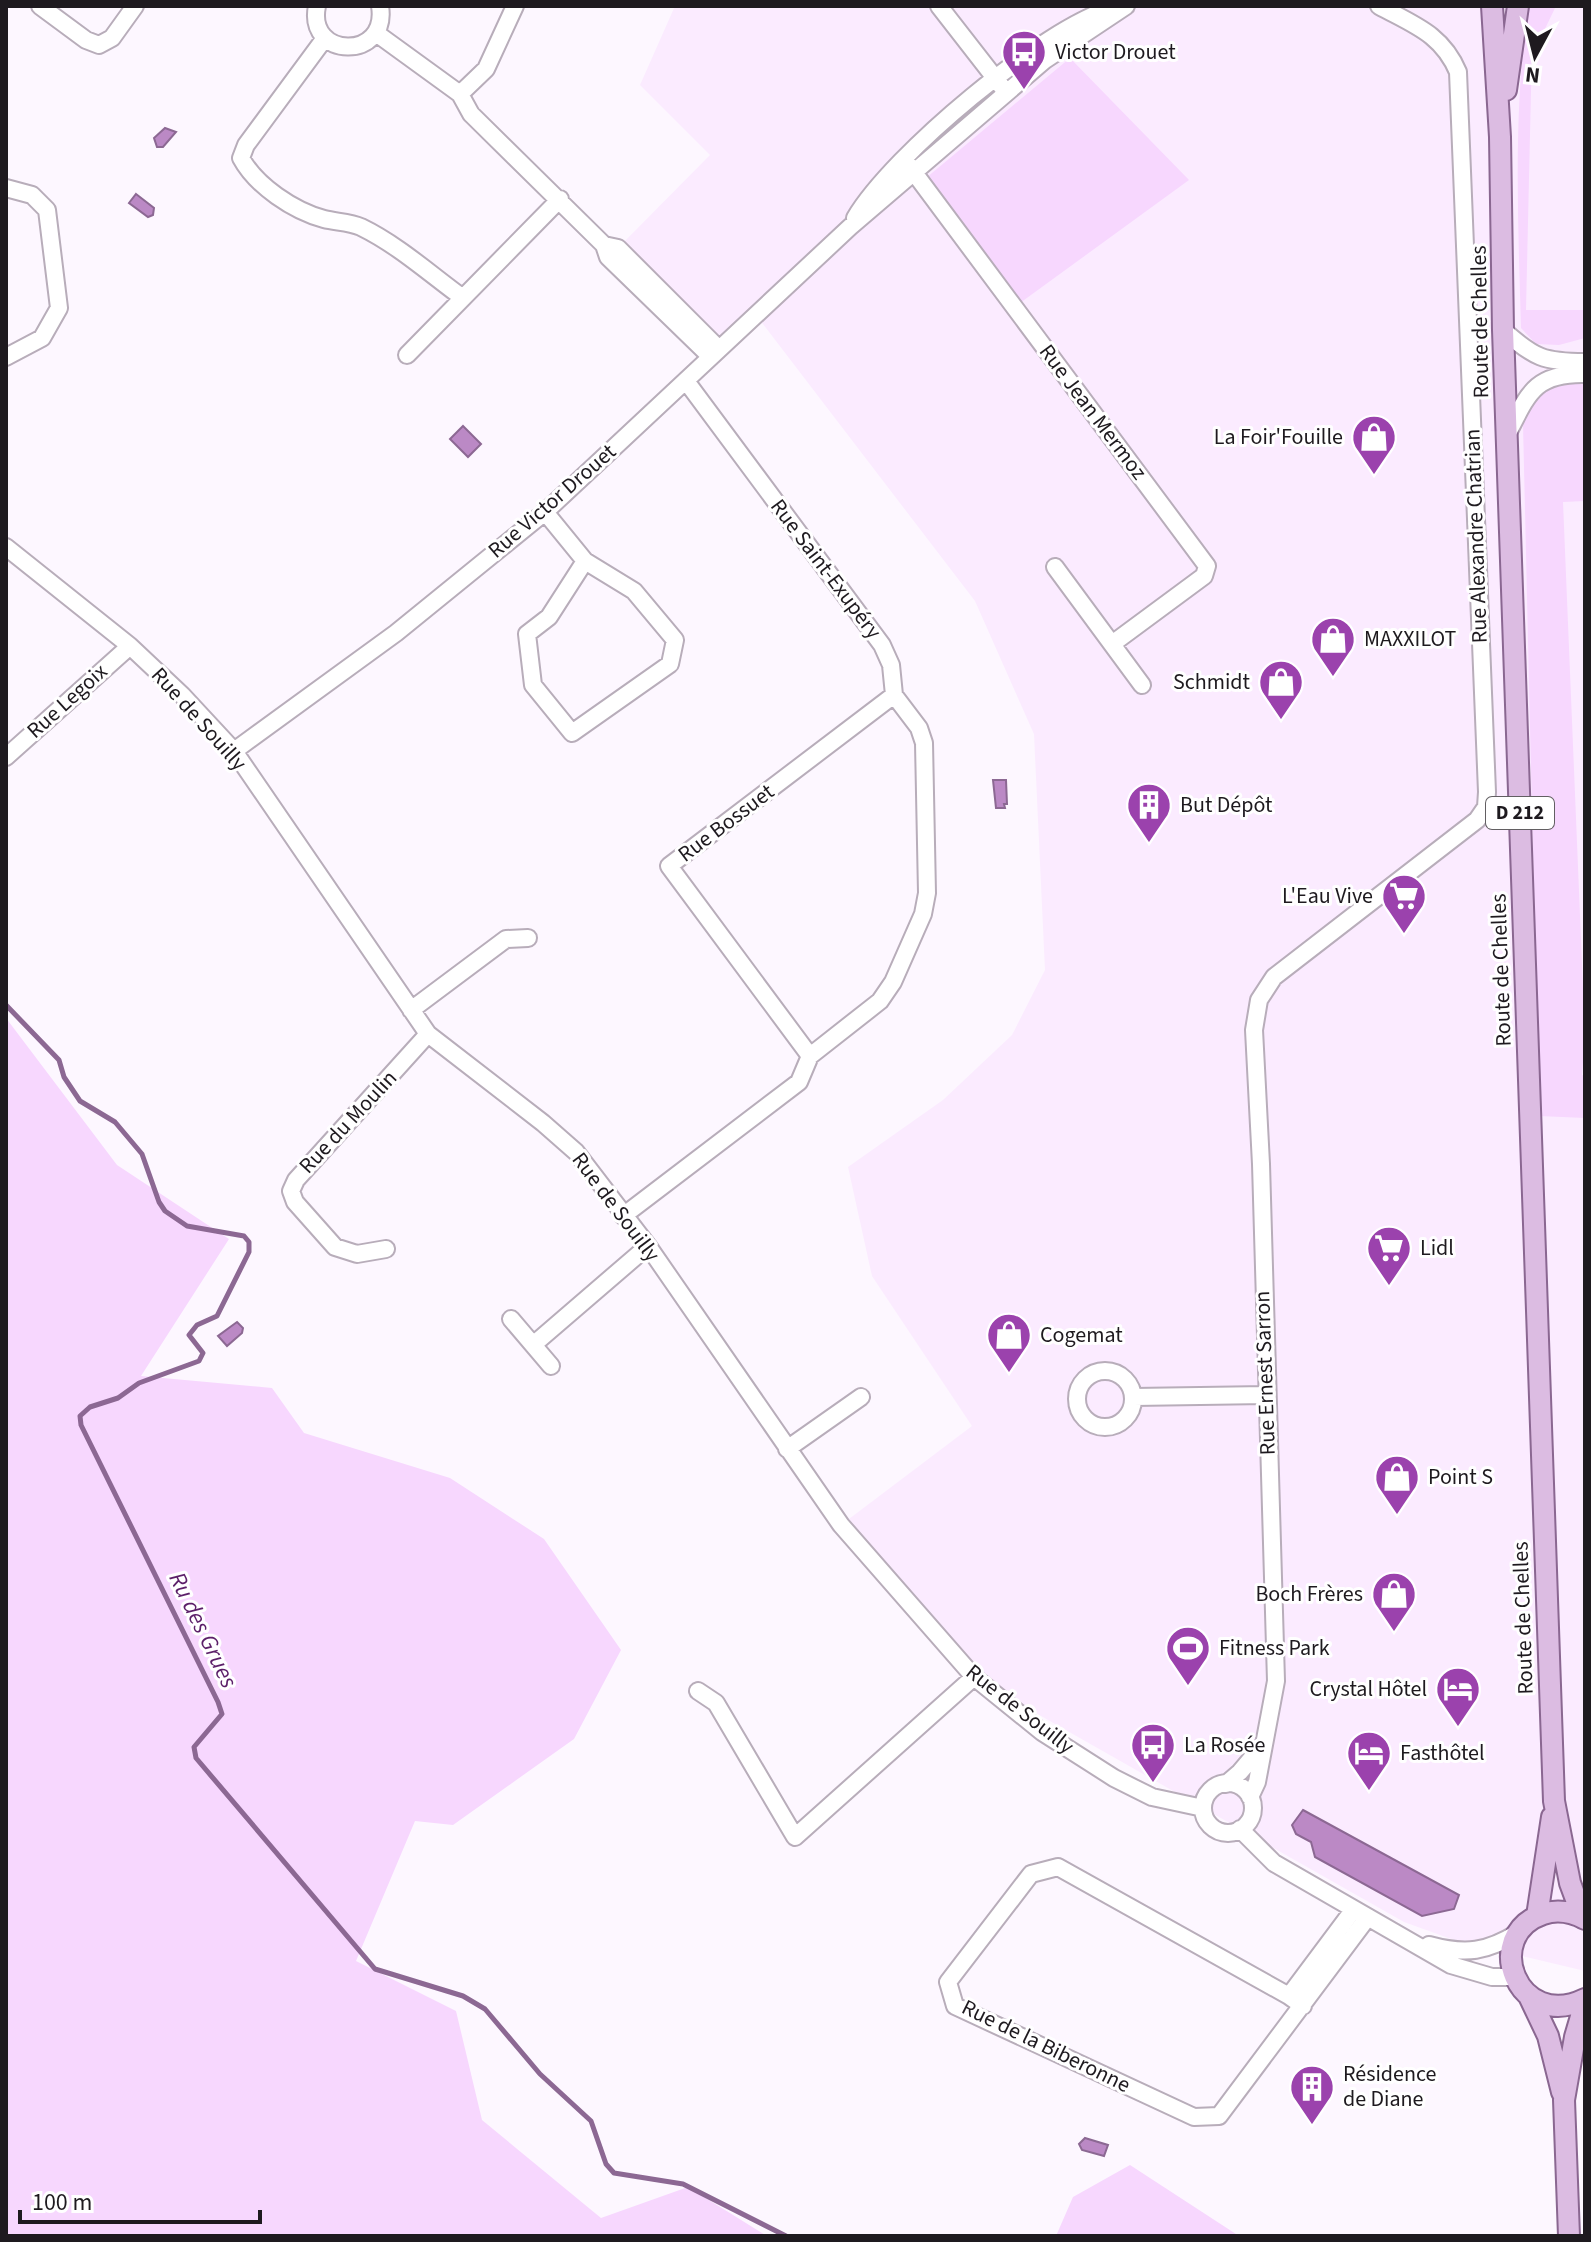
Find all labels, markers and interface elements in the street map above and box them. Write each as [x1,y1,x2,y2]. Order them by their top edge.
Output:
north arrow [1495,16,1575,96]
bus stop icon: Victor Drouet [1000,28,1048,91]
place label: Victor Drouet [1055,36,1176,68]
text: N [1523,58,1542,92]
street label: Route de Chelles [1463,245,1497,399]
street label: Rue Jean Mermoz [1031,338,1155,486]
shop icon: La Foir'Fouille [1350,413,1398,476]
place label: La Foir'Fouille [1214,421,1343,453]
street label: Rue Alexandre Chatrian [1456,428,1496,644]
street label: Rue Victor Drouet [481,436,623,566]
street label: Rue Saint-Exupéry [763,492,890,646]
shop icon: MAXXILOT [1309,615,1357,678]
place label: MAXXILOT [1364,623,1457,655]
street label: Rue Legoix [20,656,115,746]
shop icon: Schmidt [1257,658,1305,721]
street label: Rue de Souilly [144,660,255,778]
place label: Schmidt [1173,666,1251,698]
street label: Rue Bossuet [671,776,781,870]
building icon: But Dépôt [1125,781,1173,844]
place label: But Dépôt [1180,789,1273,821]
road number: D 212 [1486,797,1554,829]
supermarket icon: L'Eau Vive [1380,872,1428,935]
place label: L'Eau Vive [1282,880,1373,912]
street label: Route de Chelles [1482,893,1520,1047]
street label: Rue du Moulin [292,1063,404,1181]
street label: Rue de Souilly [564,1146,668,1269]
supermarket icon: Lidl [1365,1224,1413,1287]
place label: Lidl [1420,1232,1454,1264]
street label: Rue Ernest Sarron [1246,1290,1284,1456]
shop icon: Cogemat [985,1311,1033,1374]
place label: Cogemat [1040,1319,1123,1351]
shop icon: Point S [1373,1453,1421,1516]
place label: Point S [1428,1461,1493,1493]
street label: Route de Chelles [1504,1541,1542,1695]
water label: Ru des Grues [160,1566,246,1694]
shop icon: Boch Frères [1370,1570,1418,1633]
place label: Boch Frères [1255,1578,1363,1610]
sports icon: Fitness Park [1164,1624,1212,1687]
place label: Fitness Park [1219,1632,1330,1664]
street label: Rue de Souilly [959,1656,1082,1762]
hotel icon: Crystal Hôtel [1434,1665,1482,1728]
place label: Crystal Hôtel [1310,1673,1427,1705]
bus stop icon: La Rosée [1129,1721,1177,1784]
place label: La Rosée [1184,1729,1265,1761]
hotel icon: Fasthôtel [1345,1729,1393,1792]
place label: Fasthôtel [1400,1737,1485,1769]
street label: Rue de la Biberonne [956,1991,1136,2101]
place label: Résidence de Diane [1343,2058,1437,2115]
building icon: Résidence de Diane [1288,2063,1336,2126]
scale bar [20,2174,260,2224]
text: 100 m [32,2185,92,2220]

